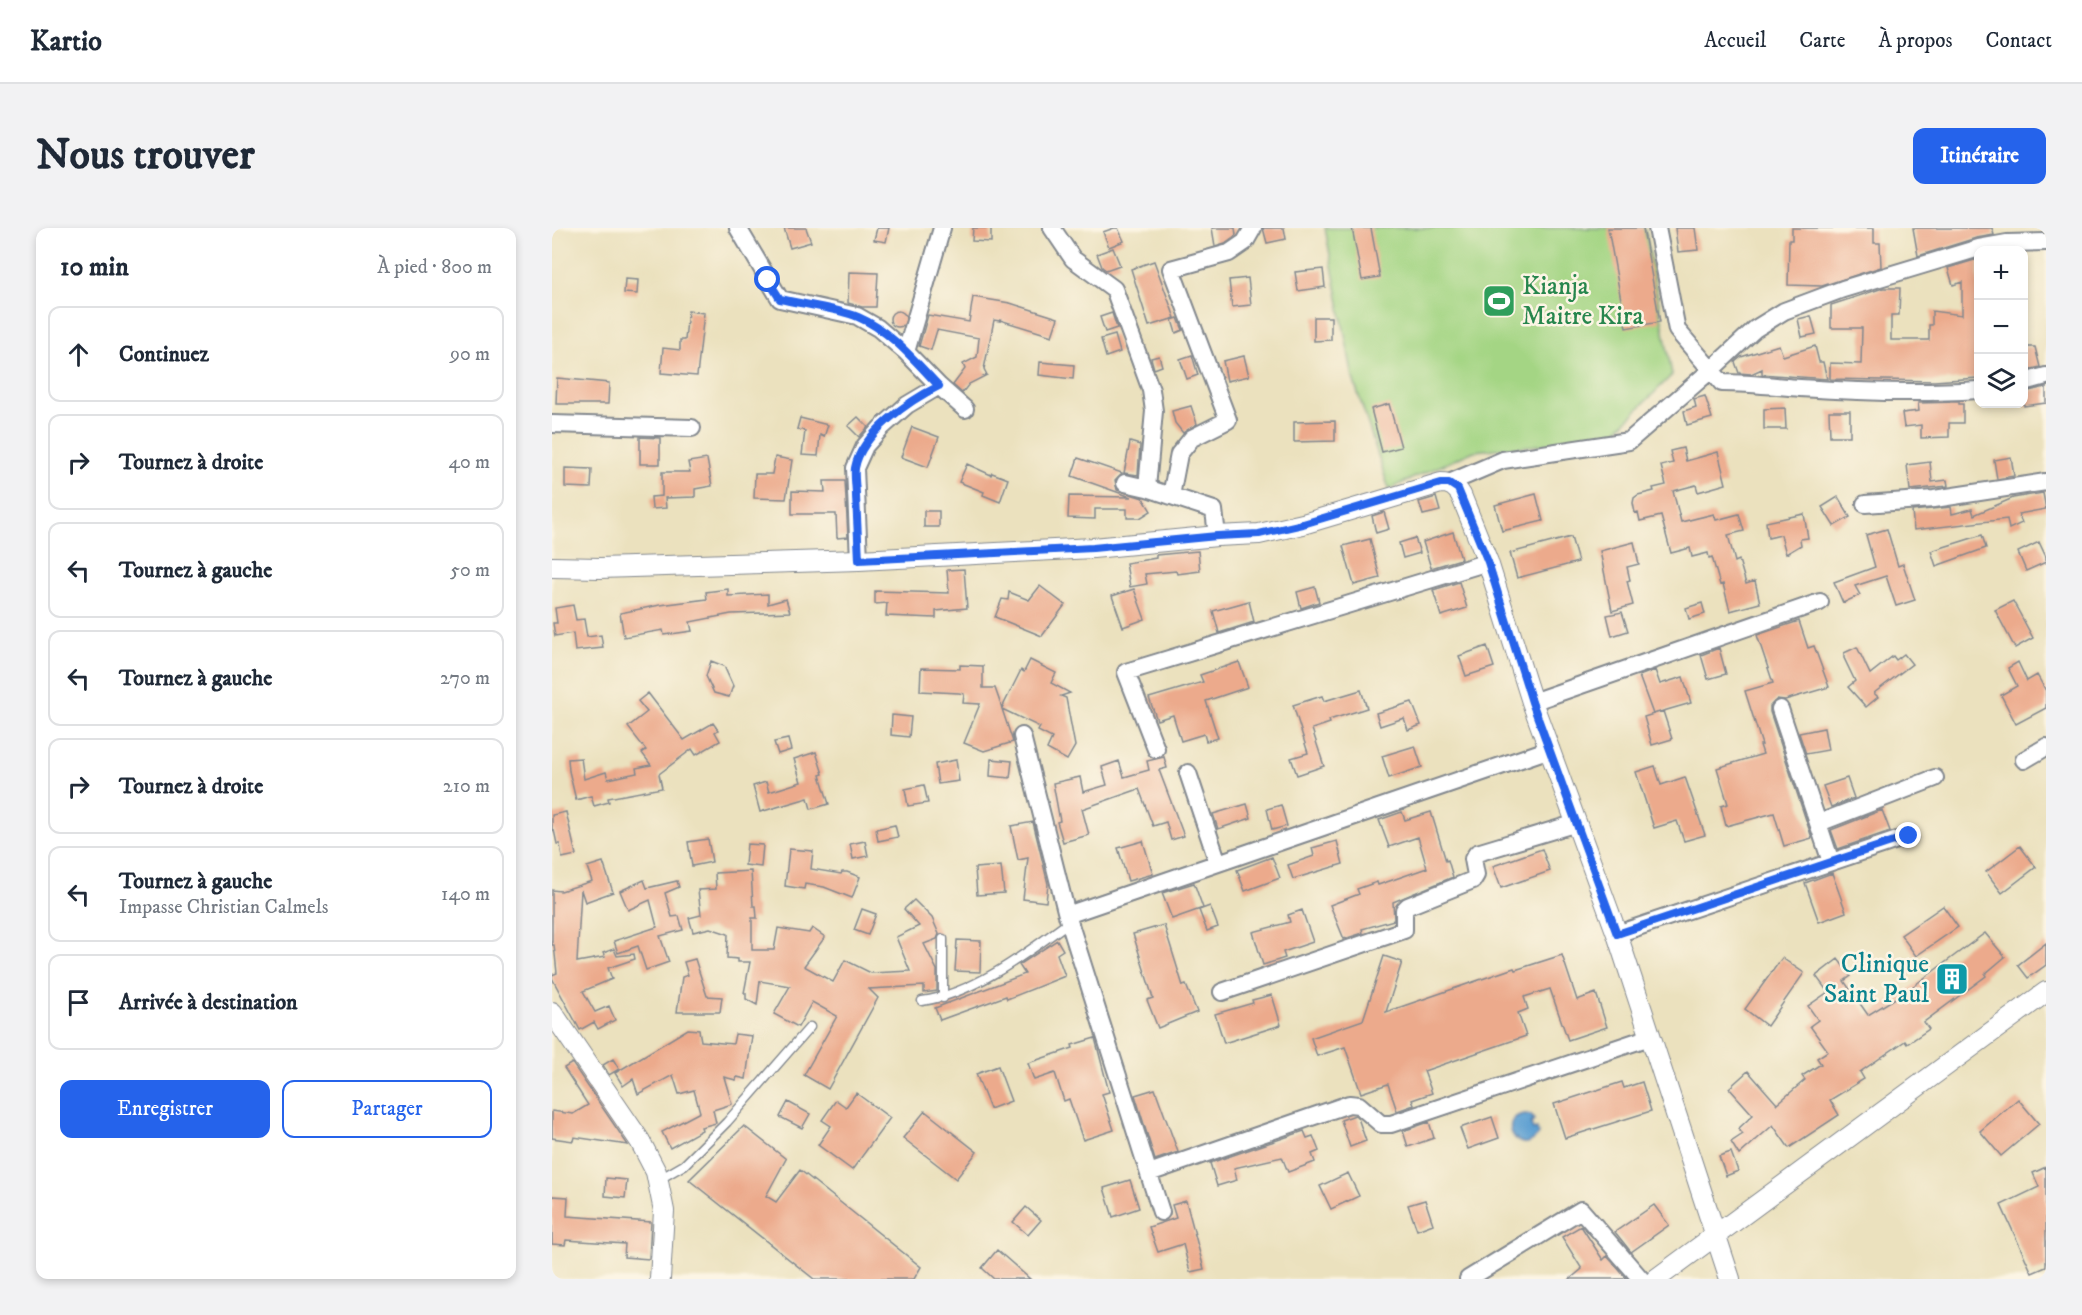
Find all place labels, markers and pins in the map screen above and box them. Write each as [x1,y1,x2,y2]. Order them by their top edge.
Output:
place label: Kianja Maitre Kira [1522,270,1643,333]
sports icon: Kianja Maitre Kira [1481,283,1517,319]
place label: Clinique Saint Paul [1824,948,1929,1011]
building icon: Clinique Saint Paul [1934,961,1970,997]

